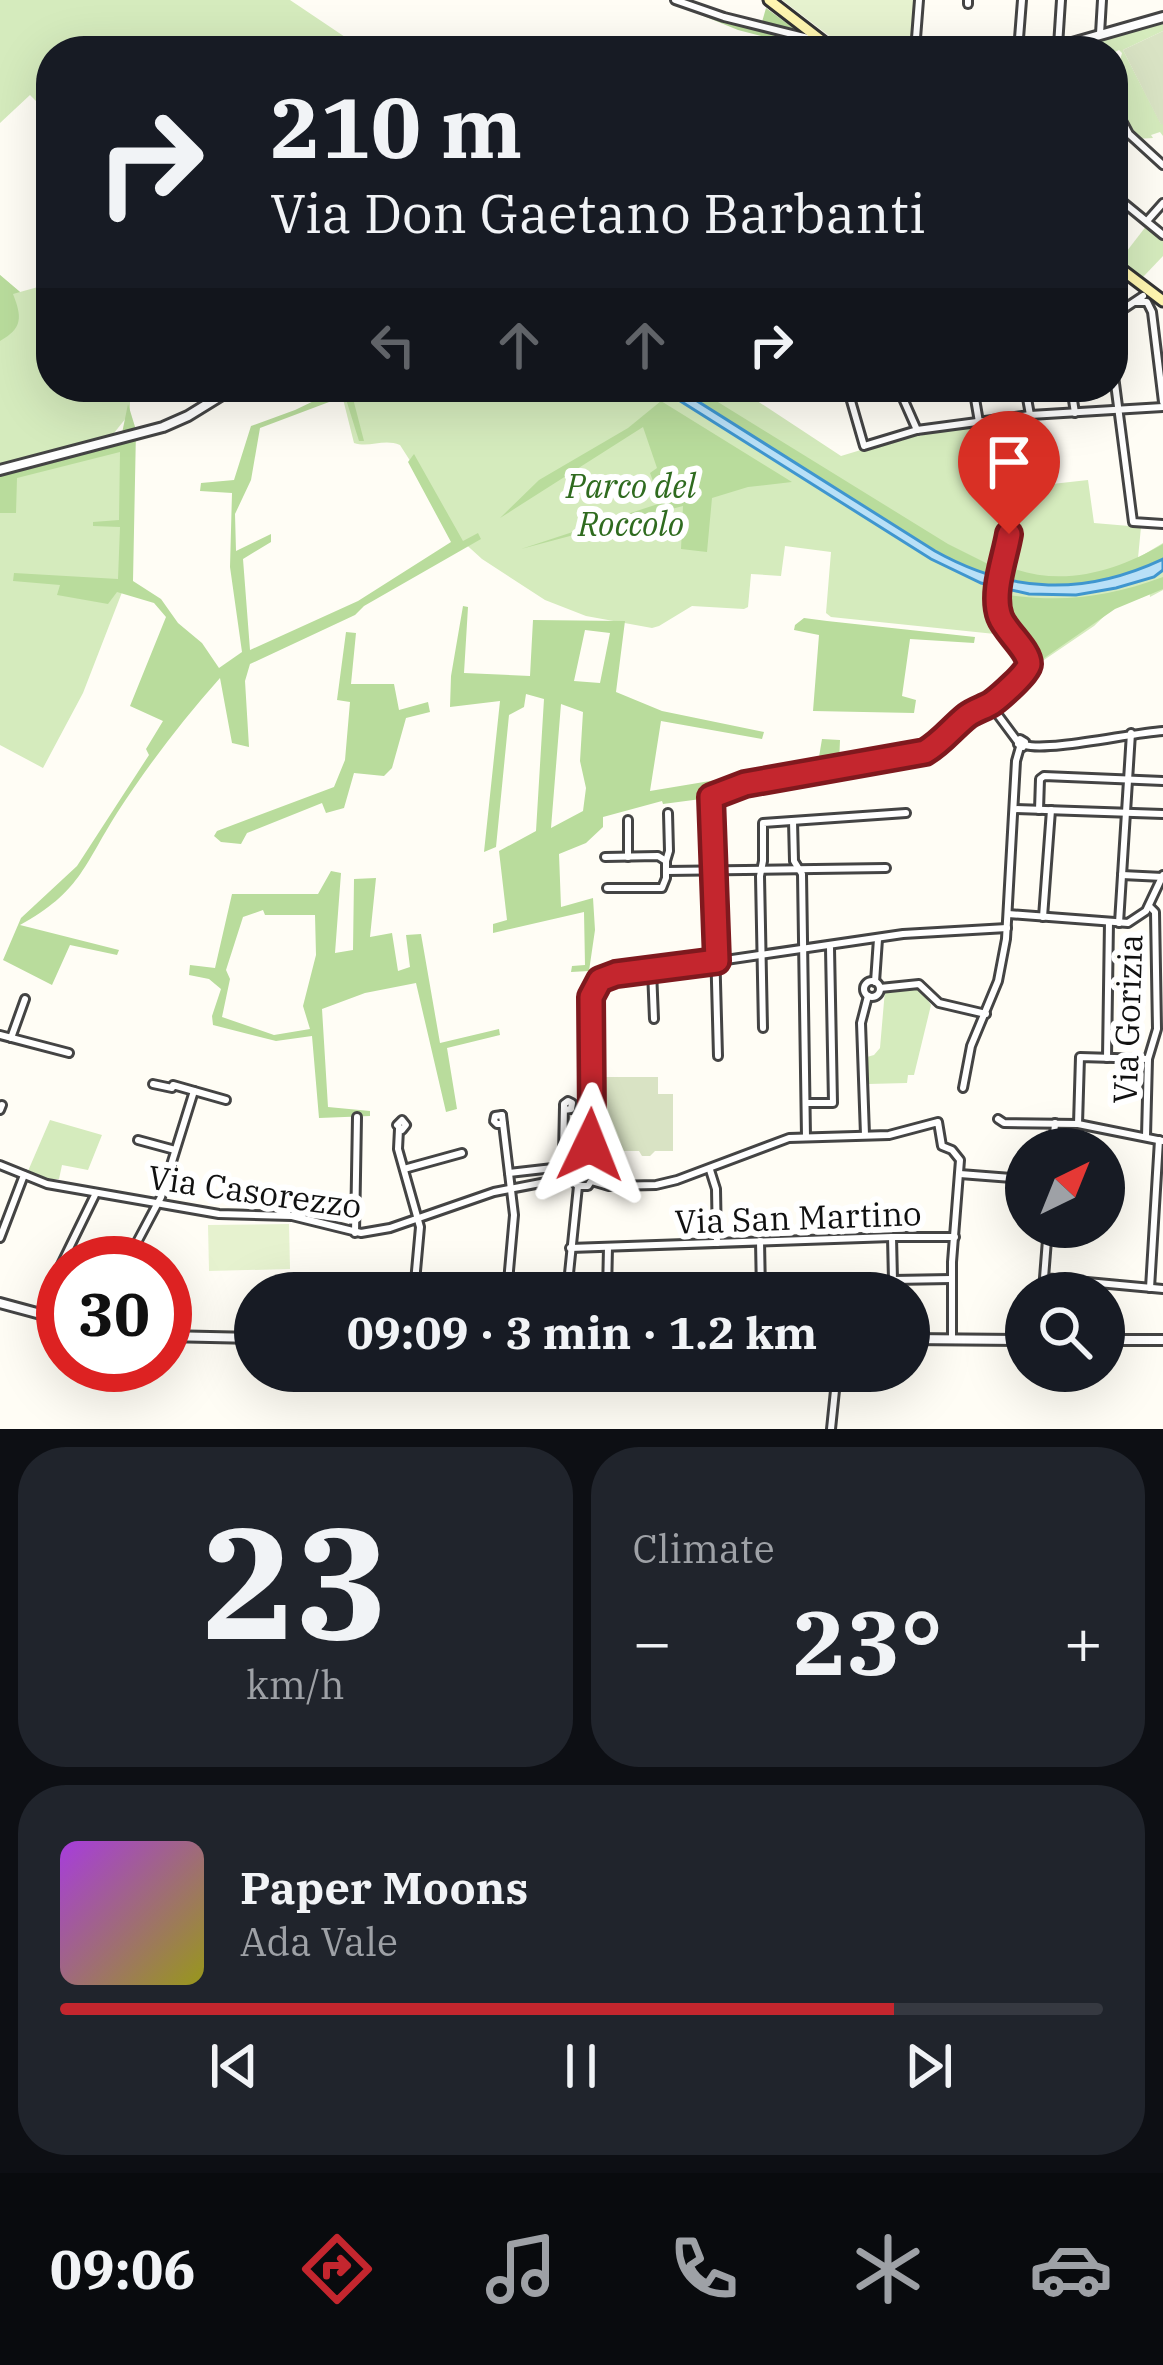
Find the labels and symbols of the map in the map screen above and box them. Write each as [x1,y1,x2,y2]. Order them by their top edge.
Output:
pin [958,411,1060,534]
park label: Parco del Roccolo [565,464,697,545]
street label: Via Gorizia [1103,933,1151,1105]
position arrow [527,1082,653,1208]
north arrow [1005,1128,1125,1248]
street label: Via Casorezzo [145,1155,365,1227]
street label: Via San Martino [674,1191,922,1243]
speed limit sign: 30 [36,1236,192,1392]

